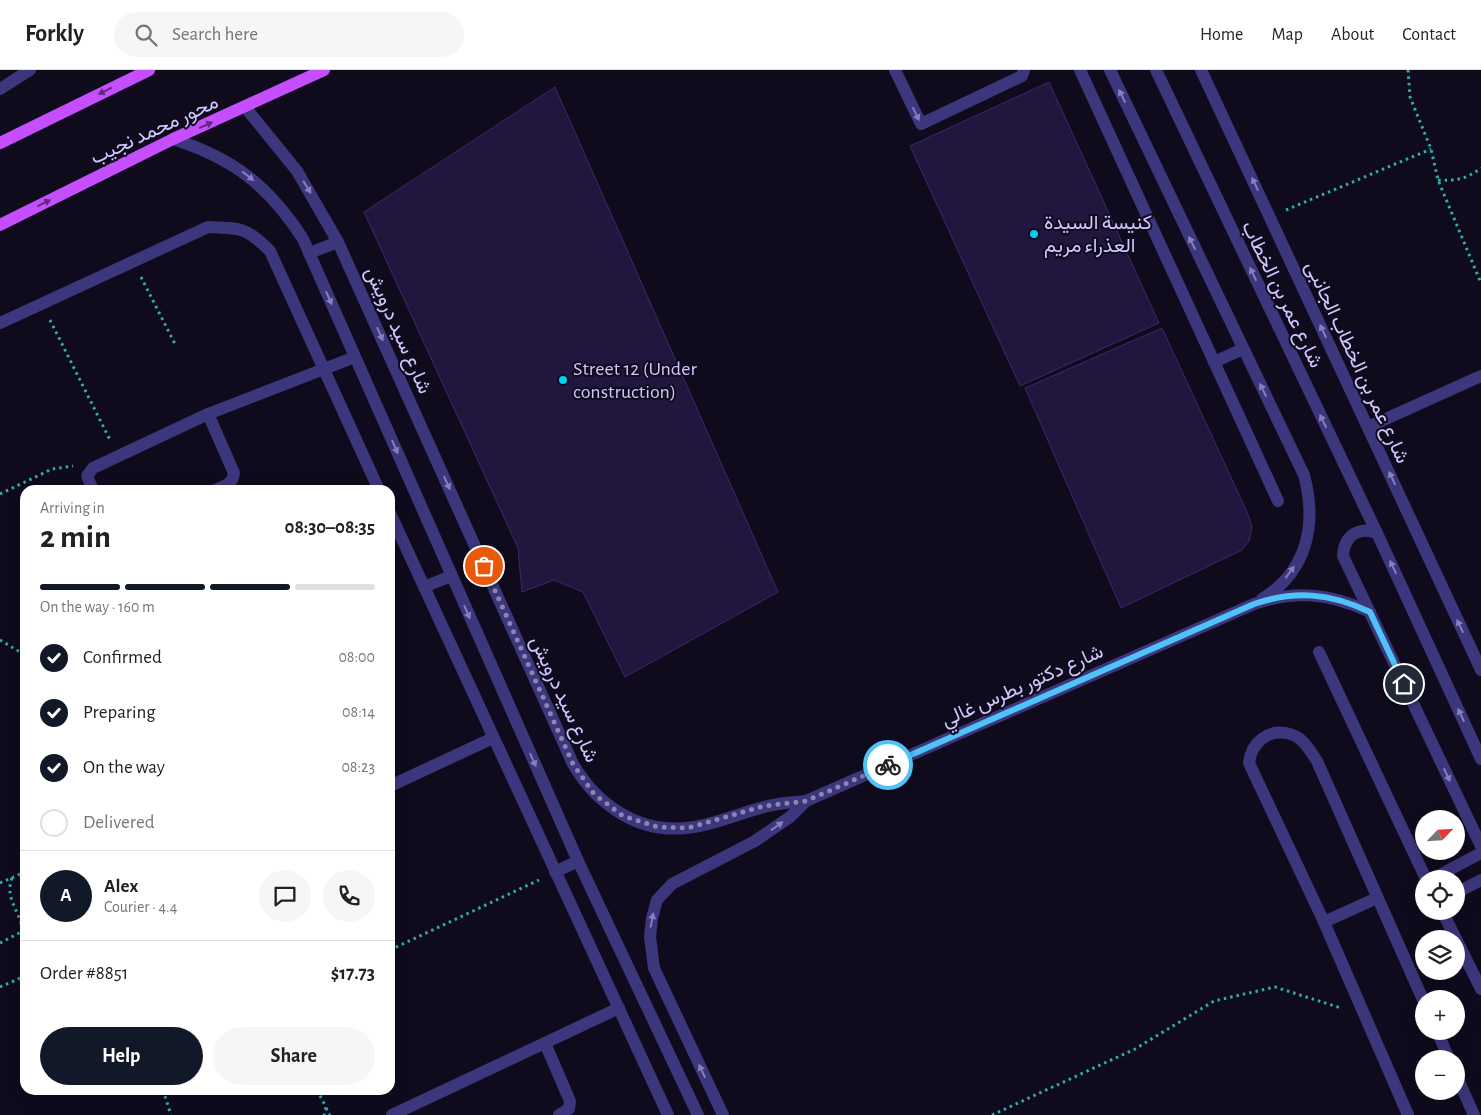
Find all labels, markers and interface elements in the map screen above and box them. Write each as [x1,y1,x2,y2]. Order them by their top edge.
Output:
search box [114,12,464,57]
icon: search [132,21,160,49]
text: Forkly [25,22,84,46]
text: Search here [172,25,258,44]
text: Home [1200,26,1243,44]
text: Map [1271,26,1303,44]
text: About [1331,26,1374,44]
text: Contact [1402,26,1456,44]
one-way arrow [98,87,112,95]
one-way arrow [1118,89,1126,103]
street label: محور محمد نجيب [88,92,222,170]
one-way arrow [911,107,920,122]
one-way arrow [199,120,213,128]
one-way arrow [241,170,254,181]
one-way arrow [1250,177,1258,191]
one-way arrow [302,180,312,193]
one-way arrow [37,199,51,207]
place label: كنيسة السيدة العذراء مريم [1044,213,1152,258]
street label: شارع عمر بن الخطاب [1235,218,1326,372]
marker: كنيسة السيدة العذراء مريم [1028,228,1040,240]
one-way arrow [1188,236,1196,250]
street label: شارع عمر بن الخطاب الجانبى [1299,258,1413,468]
street label: شارع سيد درويش [358,264,435,398]
one-way arrow [1249,267,1257,281]
one-way arrow [326,291,334,305]
one-way arrow [1319,324,1327,338]
one-way arrow [376,327,384,341]
place label: Street 12 (Under construction) [573,359,697,402]
marker: Street 12 (Under construction) [557,374,569,386]
one-way arrow [1258,382,1267,397]
one-way arrow [1319,413,1327,428]
one-way arrow [391,440,399,454]
one-way arrow [1388,471,1396,485]
one-way arrow [443,476,451,490]
text: Arriving in [40,500,105,516]
text: 08:30–08:35 [285,518,375,537]
text: 2 min [40,521,111,553]
pin [463,545,505,587]
icon: bag [470,552,498,580]
one-way arrow [1388,560,1396,574]
one-way arrow [1285,565,1295,579]
text: On the way · 160 m [40,599,155,615]
one-way arrow [464,605,472,619]
one-way arrow [1456,619,1464,633]
street label: شارع سيد درويش [523,633,602,767]
street label: شارع دكتور بطرس غالي [938,641,1109,736]
icon: check [40,644,68,672]
text: Confirmed [83,648,162,667]
text: 08:00 [338,649,375,665]
pin [1383,663,1425,705]
icon: home [1390,670,1418,698]
icon: check [40,699,68,727]
text: Preparing [83,703,156,722]
text: 08:14 [342,704,375,720]
one-way arrow [1456,708,1464,722]
courier [863,740,913,790]
icon: bike [874,751,902,779]
one-way arrow [530,753,538,767]
icon: check [40,754,68,782]
text: On the way [83,758,165,777]
text: 08:23 [341,759,375,775]
one-way arrow [1444,768,1452,782]
north arrow [1415,810,1465,860]
map controls [1415,810,1465,1100]
text: Delivered [83,813,155,832]
one-way arrow [770,821,784,831]
button: chat [259,870,311,922]
button: phone [323,870,375,922]
button: locate [1415,870,1465,920]
text: Alex [104,877,138,896]
text: A [60,886,72,905]
text: Courier · 4.4 [104,899,177,915]
one-way arrow [649,911,657,927]
button: layers [1415,930,1465,980]
text: Order #8851 [40,964,128,983]
text: $17.73 [331,964,375,983]
button: + [1415,990,1465,1040]
button: Help [40,1027,203,1085]
button: Share [213,1027,375,1085]
button: − [1415,1050,1465,1100]
one-way arrow [697,1064,705,1078]

